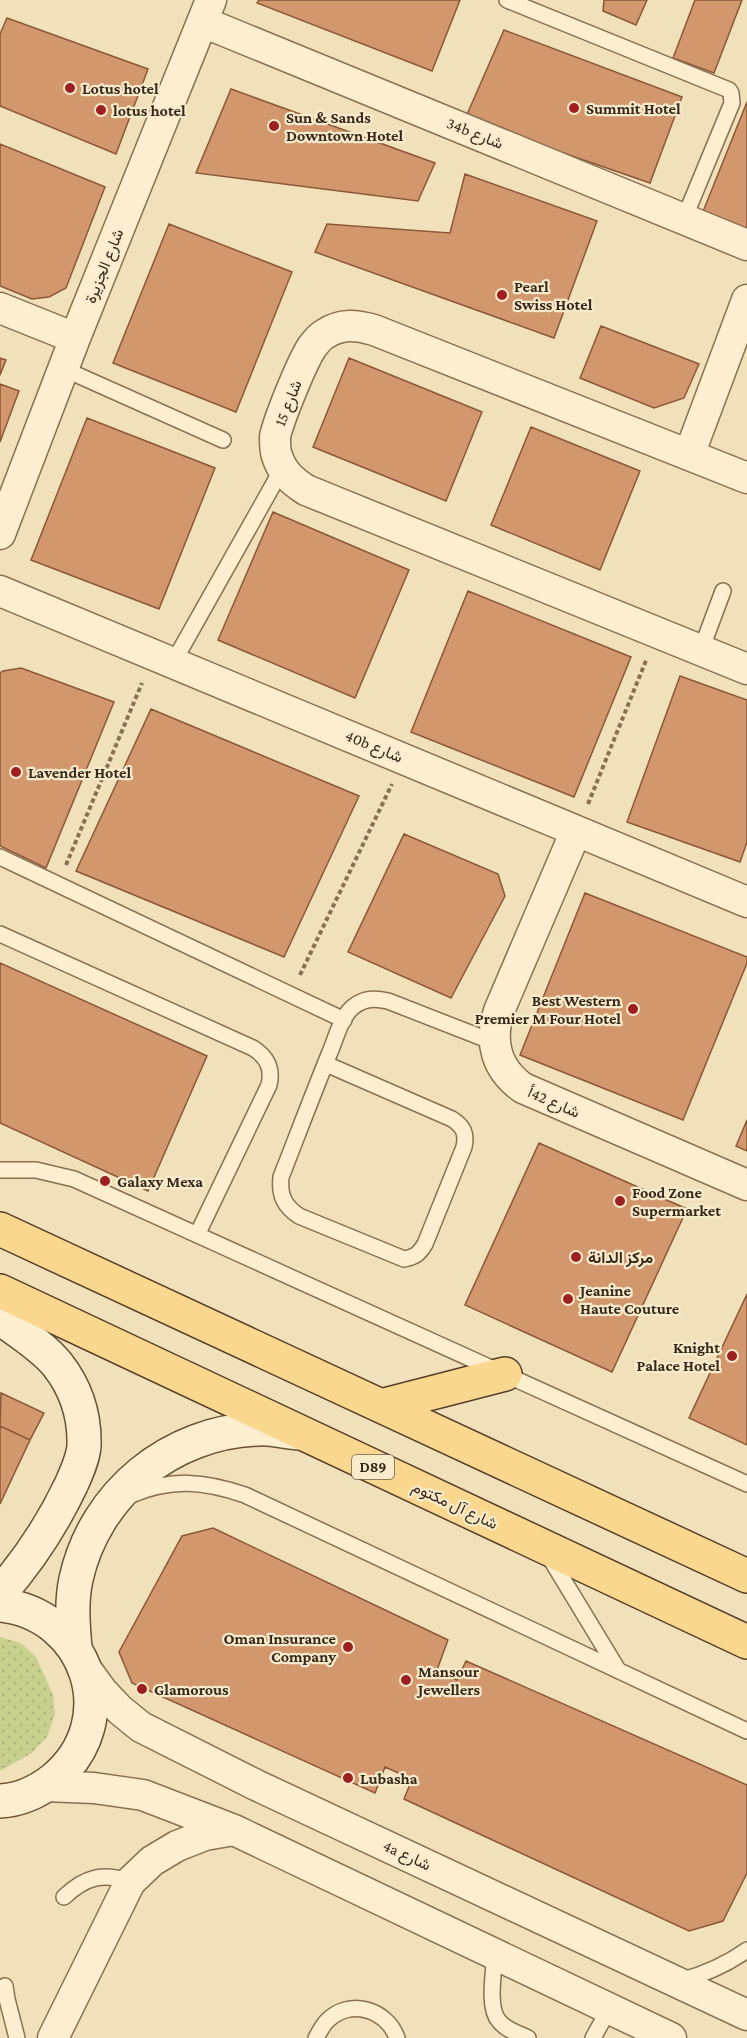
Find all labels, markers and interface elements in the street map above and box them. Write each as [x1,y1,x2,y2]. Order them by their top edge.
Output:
place label: Lotus hotel [82,80,159,97]
marker: Lotus hotel [63,81,77,95]
place label: Summit Hotel [586,100,681,117]
marker: Summit Hotel [567,101,581,115]
place label: lotus hotel [113,102,186,119]
marker: lotus hotel [94,103,108,117]
place label: Sun & Sands Downtown Hotel [286,109,403,144]
street label: 34b شارع [443,114,506,155]
marker: Sun & Sands Downtown Hotel [267,119,281,133]
street label: شارع الجزيرة [81,226,129,307]
place label: Pearl Swiss Hotel [514,278,593,313]
marker: Pearl Swiss Hotel [495,288,509,302]
street label: شارع 15 [271,378,308,430]
street label: 40b شارع [342,726,405,768]
place label: Lavender Hotel [28,764,131,781]
marker: Lavender Hotel [9,765,23,779]
place label: Best Western Premier M Four Hotel [475,992,621,1027]
marker: Best Western Premier M Four Hotel [626,1002,640,1016]
street label: شارع 42أ [524,1083,582,1124]
place label: Galaxy Mexa [117,1173,203,1190]
marker: Galaxy Mexa [98,1174,112,1188]
place label: Food Zone Supermarket [632,1184,721,1219]
marker: Food Zone Supermarket [613,1194,627,1208]
place label: مركز الدانة [588,1249,654,1268]
marker: مركز الدانة [569,1250,583,1264]
place label: Jeanine Haute Couture [578,1282,680,1317]
marker: Jeanine Haute Couture [561,1292,575,1306]
place label: Knight Palace Hotel [637,1339,720,1374]
marker: Knight Palace Hotel [725,1349,739,1363]
road number: D89 [352,1455,394,1479]
street label: شارع آل مكتوم [408,1478,500,1535]
place label: Oman Insurance Company [224,1630,337,1665]
marker: Oman Insurance Company [341,1640,355,1654]
place label: Mansour Jewellers [416,1663,480,1698]
marker: Mansour Jewellers [399,1673,413,1687]
place label: Glamorous [154,1681,229,1698]
marker: Glamorous [135,1682,149,1696]
place label: Lubasha [360,1770,418,1787]
marker: Lubasha [341,1771,355,1785]
street label: 4a شارع [379,1837,434,1876]

